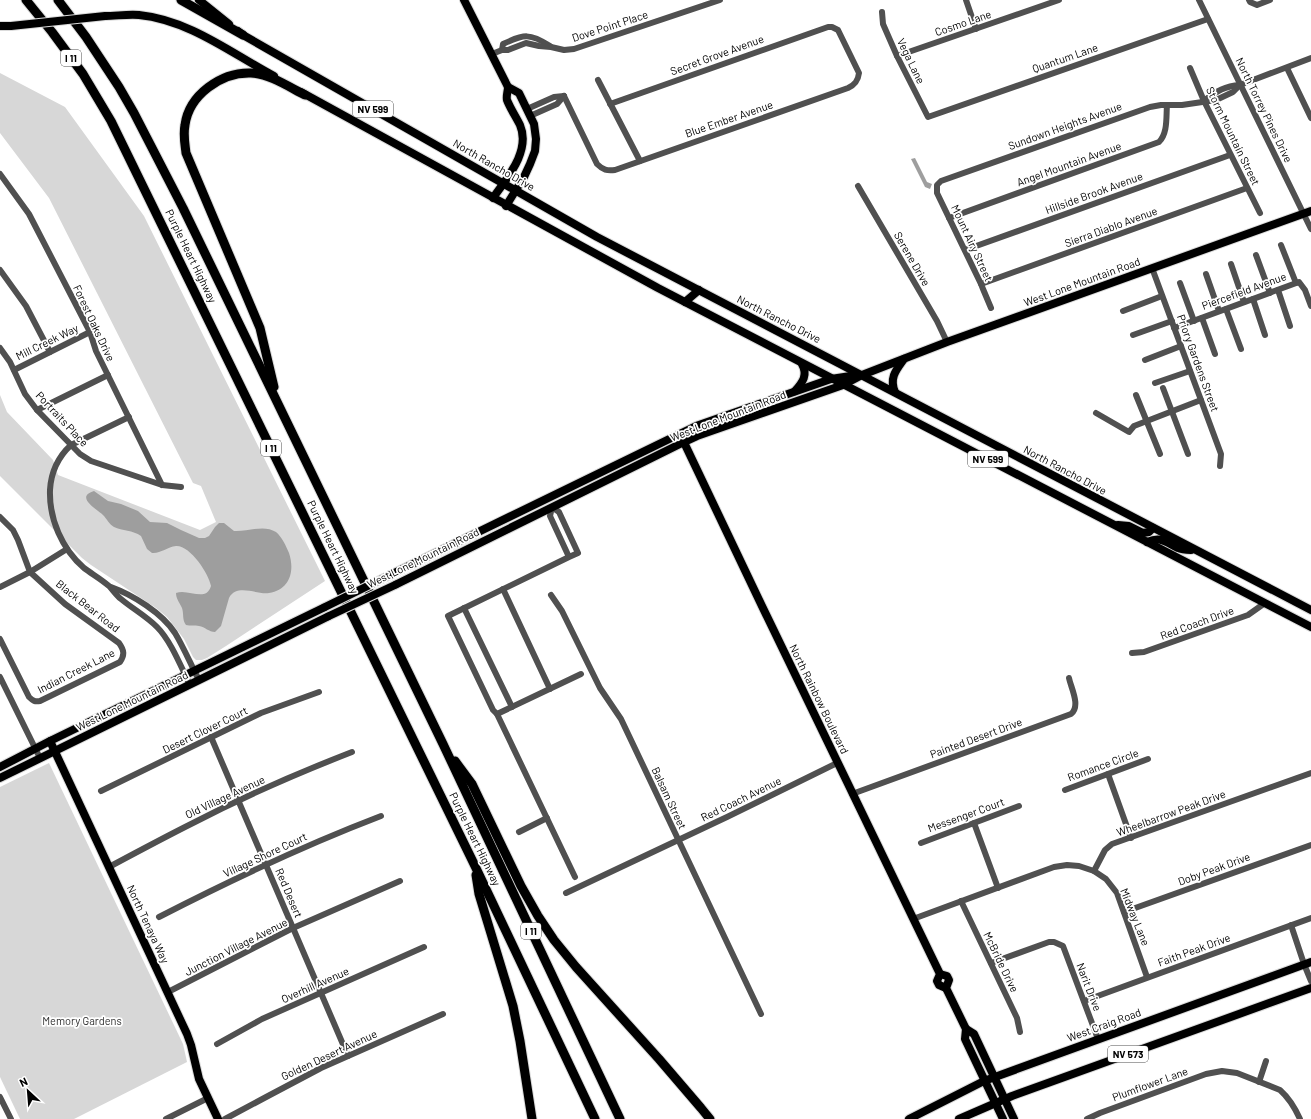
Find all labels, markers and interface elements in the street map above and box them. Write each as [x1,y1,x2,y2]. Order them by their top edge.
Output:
street label: Dove Point Place [570,7,650,44]
street label: Cosmo Lane [933,7,993,38]
street label: Secret Grove Avenue [668,32,765,77]
street label: Vega Lane [895,36,928,86]
street label: Quantum Lane [1030,40,1099,75]
road number: I 11 [61,50,81,66]
street label: North Torrey Pines Drive [1233,55,1296,164]
street label: Storm Mountain Street [1204,84,1263,187]
street label: Blue Ember Avenue [683,97,775,140]
street label: Sundown Heights Avenue [1006,99,1124,152]
road number: NV 599 [353,101,393,117]
street label: North Rancho Drive [451,136,538,193]
street label: Angel Mountain Avenue [1015,139,1123,189]
street label: Hillside Brook Avenue [1043,169,1144,216]
street label: Mount Airy Street [949,202,996,283]
street label: Sierra Diablo Avenue [1063,204,1159,249]
street label: Purple Heart Highway [163,207,220,305]
street label: Serene Drive [892,229,933,288]
street label: West Lone Mountain Road [1022,254,1142,309]
street label: Piercefield Avenue [1200,269,1288,312]
street label: Forest Oaks Drive [71,282,118,363]
street label: North Rancho Drive [735,292,823,345]
street label: Priory Gardens Street [1175,312,1222,413]
street label: Mill Creek Way [13,321,80,362]
street label: West Lone Mountain Road [668,387,788,444]
street label: Portraits Place [34,388,91,449]
road number: I 11 [261,440,281,456]
street label: North Rancho Drive [1021,442,1109,497]
road number: NV 599 [968,451,1008,467]
street label: Purple Heart Highway [305,498,362,596]
street label: West Lone Mountain Road [365,525,481,590]
street label: Black Bear Road [54,577,123,635]
street label: Red Coach Drive [1158,603,1236,642]
street label: North Rainbow Boulevard [787,642,852,756]
street label: Indian Creek Lane [35,645,117,696]
street label: West Lone Mountain Road [74,668,190,733]
street label: Desert Clover Court [160,703,249,756]
street label: Painted Desert Drive [928,715,1024,760]
street label: Romance Circle [1066,746,1140,783]
street label: Balsam Street [649,765,690,831]
street label: Old Village Avenue [183,772,267,821]
street label: Red Coach Avenue [698,773,783,824]
street label: Wheelbarrow Peak Drive [1114,787,1227,838]
street label: Purple Heart Highway [447,790,504,888]
street label: Messenger Court [926,795,1006,834]
street label: Village Shore Court [221,829,309,880]
street label: Doby Peak Drive [1176,849,1252,888]
street label: Red Desert [273,866,306,920]
street label: North Tenaya Way [125,882,172,965]
street label: Midway Lane [1118,886,1153,948]
street label: Junction Village Avenue [182,915,289,978]
road number: I 11 [521,923,541,939]
street label: McBride Drive [981,929,1022,994]
street label: Faith Peak Drive [1156,930,1232,969]
street label: Narit Drive [1074,961,1105,1013]
street label: Overhill Avenue [279,964,351,1005]
street label: West Craig Road [1065,1005,1143,1044]
park label: Memory Gardens [42,1014,122,1027]
street label: Golden Desert Avenue [279,1027,379,1082]
road number: NV 573 [1108,1046,1148,1062]
street label: Plumflower Lane [1110,1064,1190,1103]
north arrow [8,1071,48,1111]
text: N [17,1074,30,1089]

